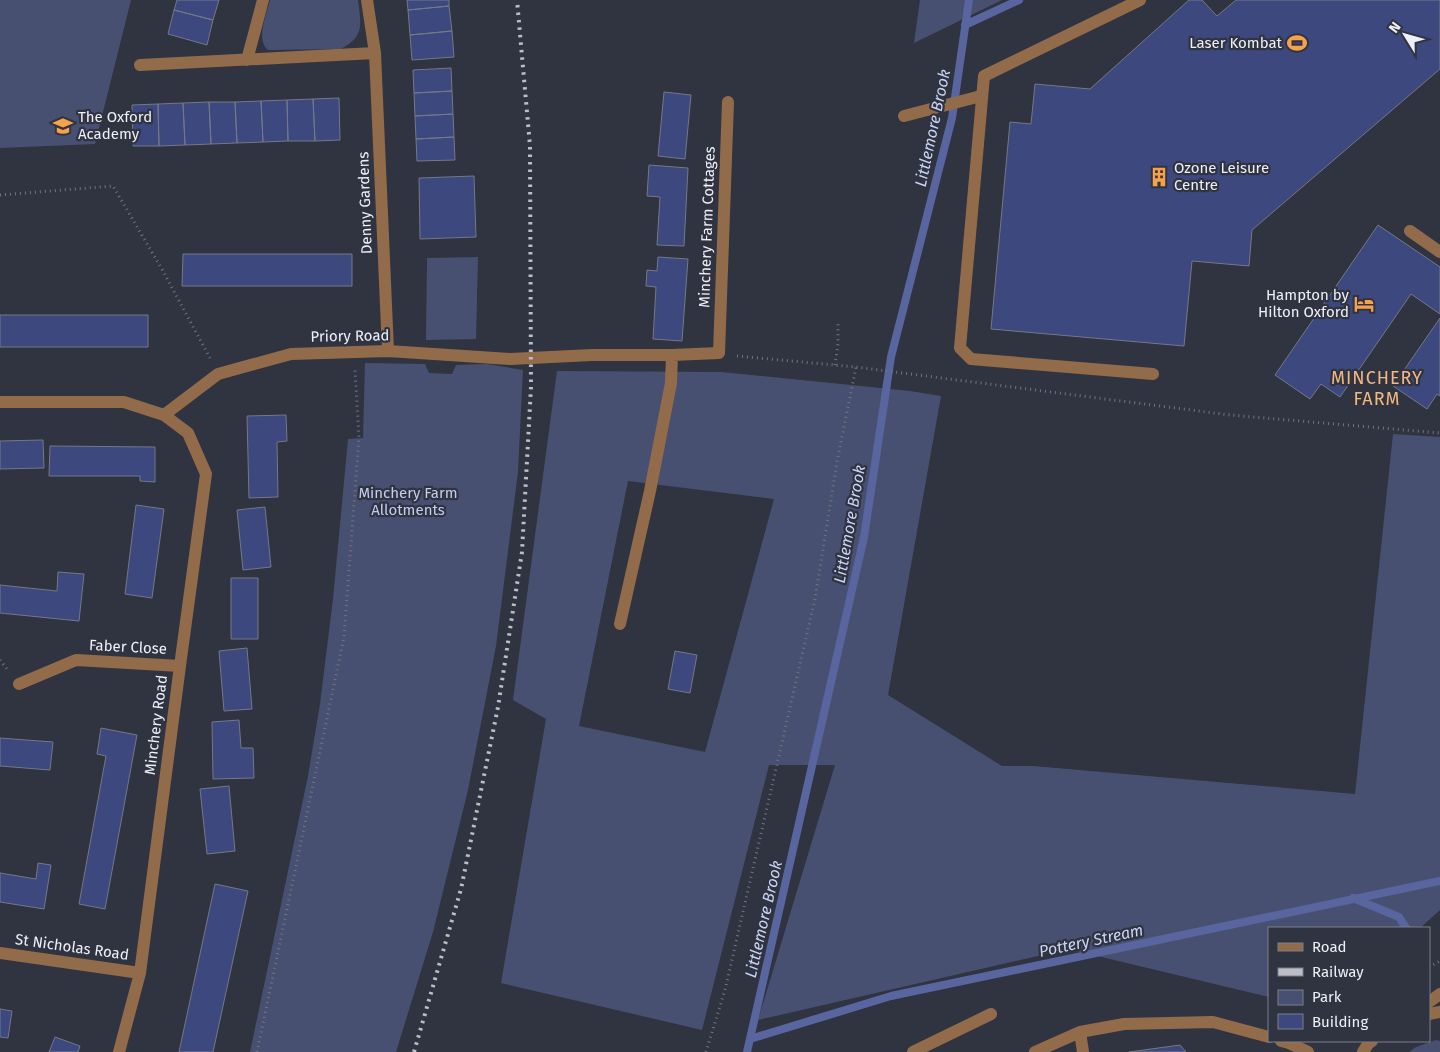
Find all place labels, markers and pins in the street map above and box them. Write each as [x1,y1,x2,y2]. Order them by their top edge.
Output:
sports icon: Laser Kombat [1286,32,1308,54]
place label: Laser Kombat [1189,34,1283,52]
place label: The Oxford Academy [78,108,152,143]
school or university icon: The Oxford Academy [52,115,74,137]
place label: Ozone Leisure Centre [1174,159,1269,194]
building icon: Ozone Leisure Centre [1148,166,1170,188]
place label: Hampton by Hilton Oxford [1258,286,1350,321]
hotel icon: Hampton by Hilton Oxford [1353,293,1375,315]

